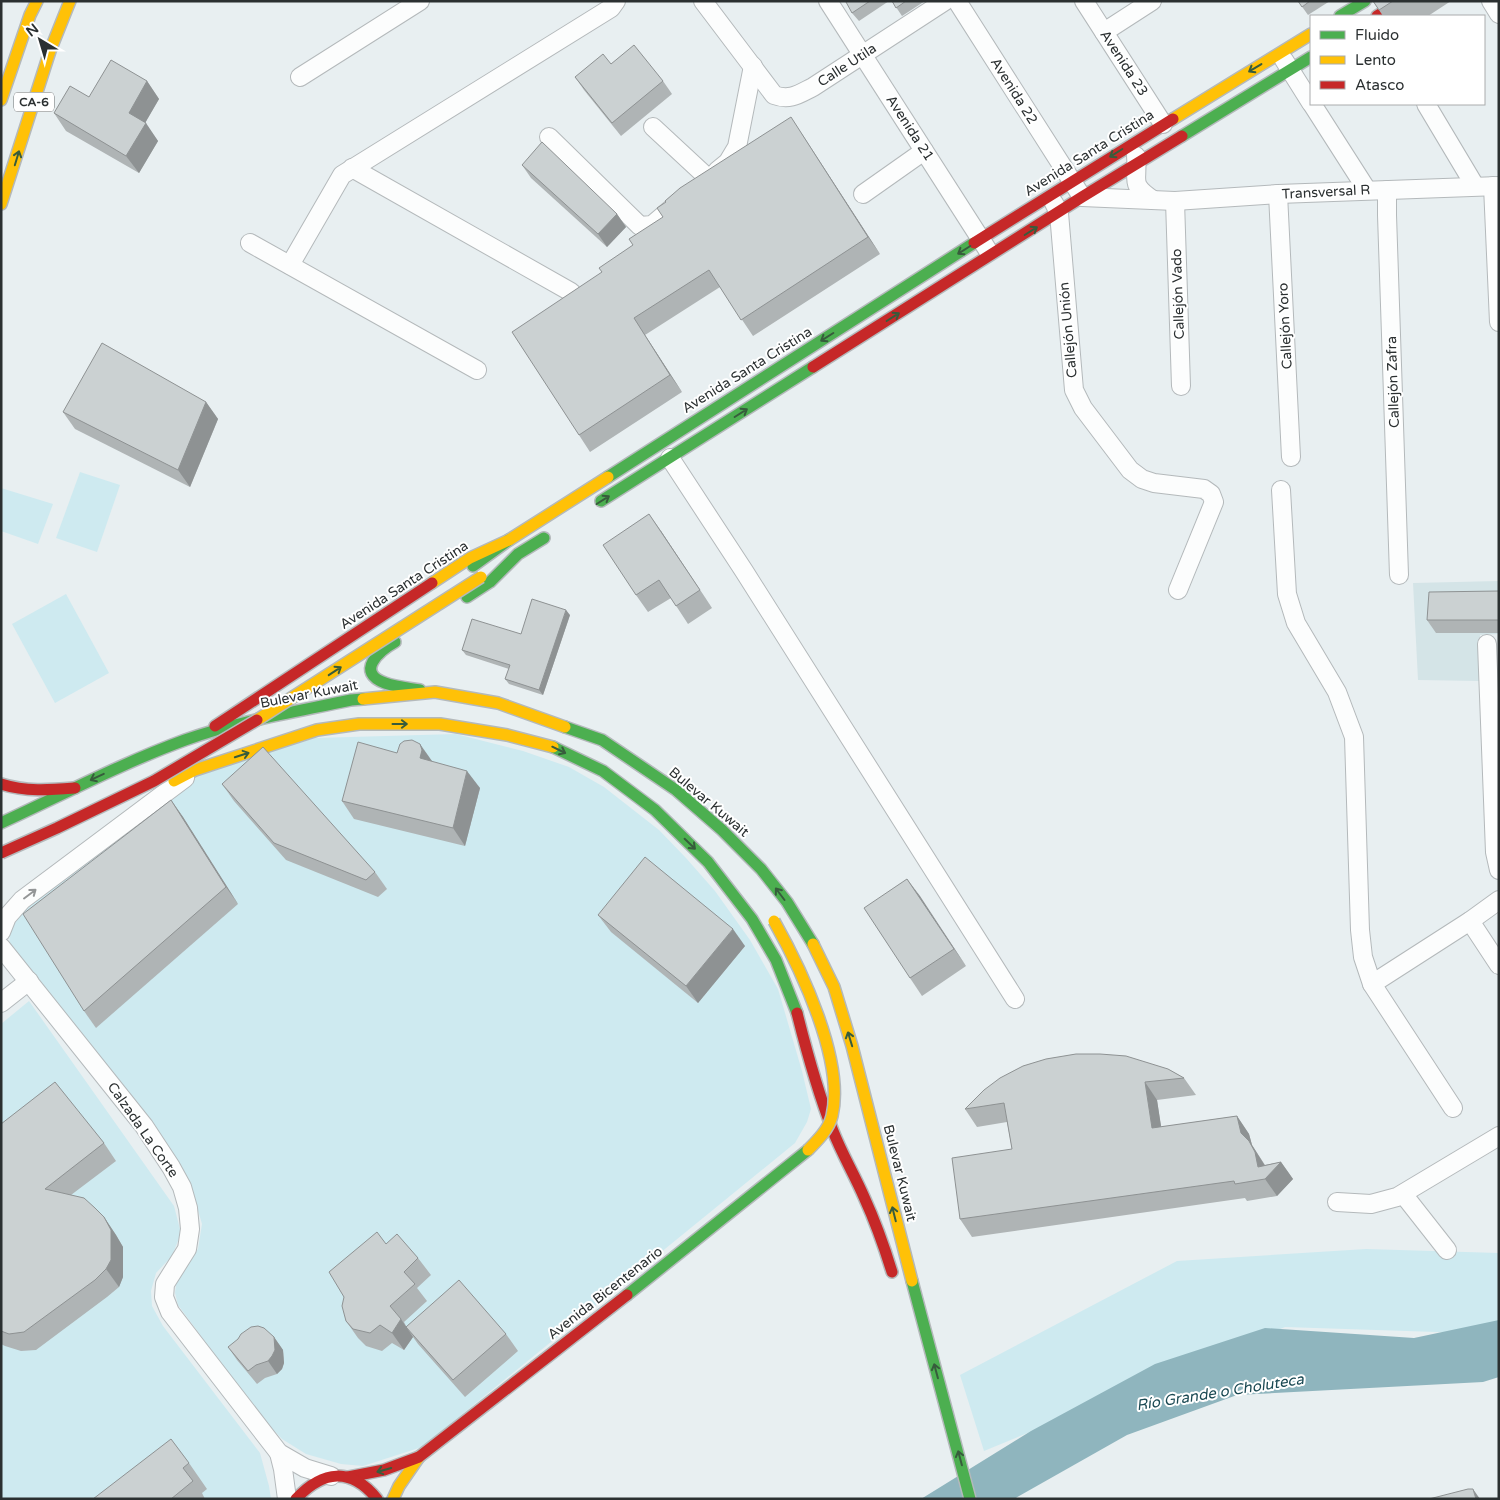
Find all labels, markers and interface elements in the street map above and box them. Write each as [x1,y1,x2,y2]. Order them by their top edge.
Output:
north arrow [15,15,65,65]
legend [1310,15,1485,105]
text: N [23,20,42,40]
text: Fluido [1355,26,1399,44]
street label: Avenida 23 [1096,27,1152,99]
street label: Calle Utila [814,40,880,90]
text: Lento [1355,51,1396,69]
street label: Avenida 22 [987,55,1041,127]
one-way arrow [1248,64,1262,74]
text: Atasco [1355,76,1404,94]
road number: CA-6 [14,92,54,111]
street label: Avenida 21 [882,92,938,164]
street label: Avenida Santa Cristina [1021,106,1157,200]
one-way arrow [1110,149,1124,159]
one-way arrow [13,150,23,166]
street label: Transversal R [1281,181,1371,203]
one-way arrow [1023,225,1037,235]
one-way arrow [958,245,972,255]
street label: Callejón Vado [1168,248,1188,340]
street label: Callejón Unión [1055,281,1081,379]
street label: Callejón Yoro [1274,282,1296,370]
one-way arrow [886,312,900,322]
street label: Avenida Santa Cristina [679,323,815,417]
one-way arrow [821,332,835,342]
street label: Callejón Zafra [1383,336,1403,428]
one-way arrow [733,408,747,418]
one-way arrow [596,495,610,505]
street label: Avenida Santa Cristina [337,537,471,633]
one-way arrow [328,665,342,675]
street label: Bulevar Kuwait [259,676,360,712]
one-way arrow [392,719,408,729]
one-way arrow [551,746,566,755]
one-way arrow [233,749,249,759]
street label: Bulevar Kuwait [666,764,753,841]
one-way arrow [90,773,105,783]
one-way arrow [684,838,696,850]
one-way arrow [775,887,785,901]
one-way arrow [23,889,37,899]
one-way arrow [844,1031,854,1047]
street label: Calzada La Corte [104,1079,182,1181]
street label: Bulevar Kuwait [880,1123,920,1224]
one-way arrow [889,1206,899,1222]
street label: Avenida Bicentenario [544,1243,666,1343]
one-way arrow [931,1363,941,1379]
water label: Río Grande o Choluteca [1135,1370,1305,1414]
one-way arrow [954,1451,964,1467]
one-way arrow [376,1465,392,1475]

